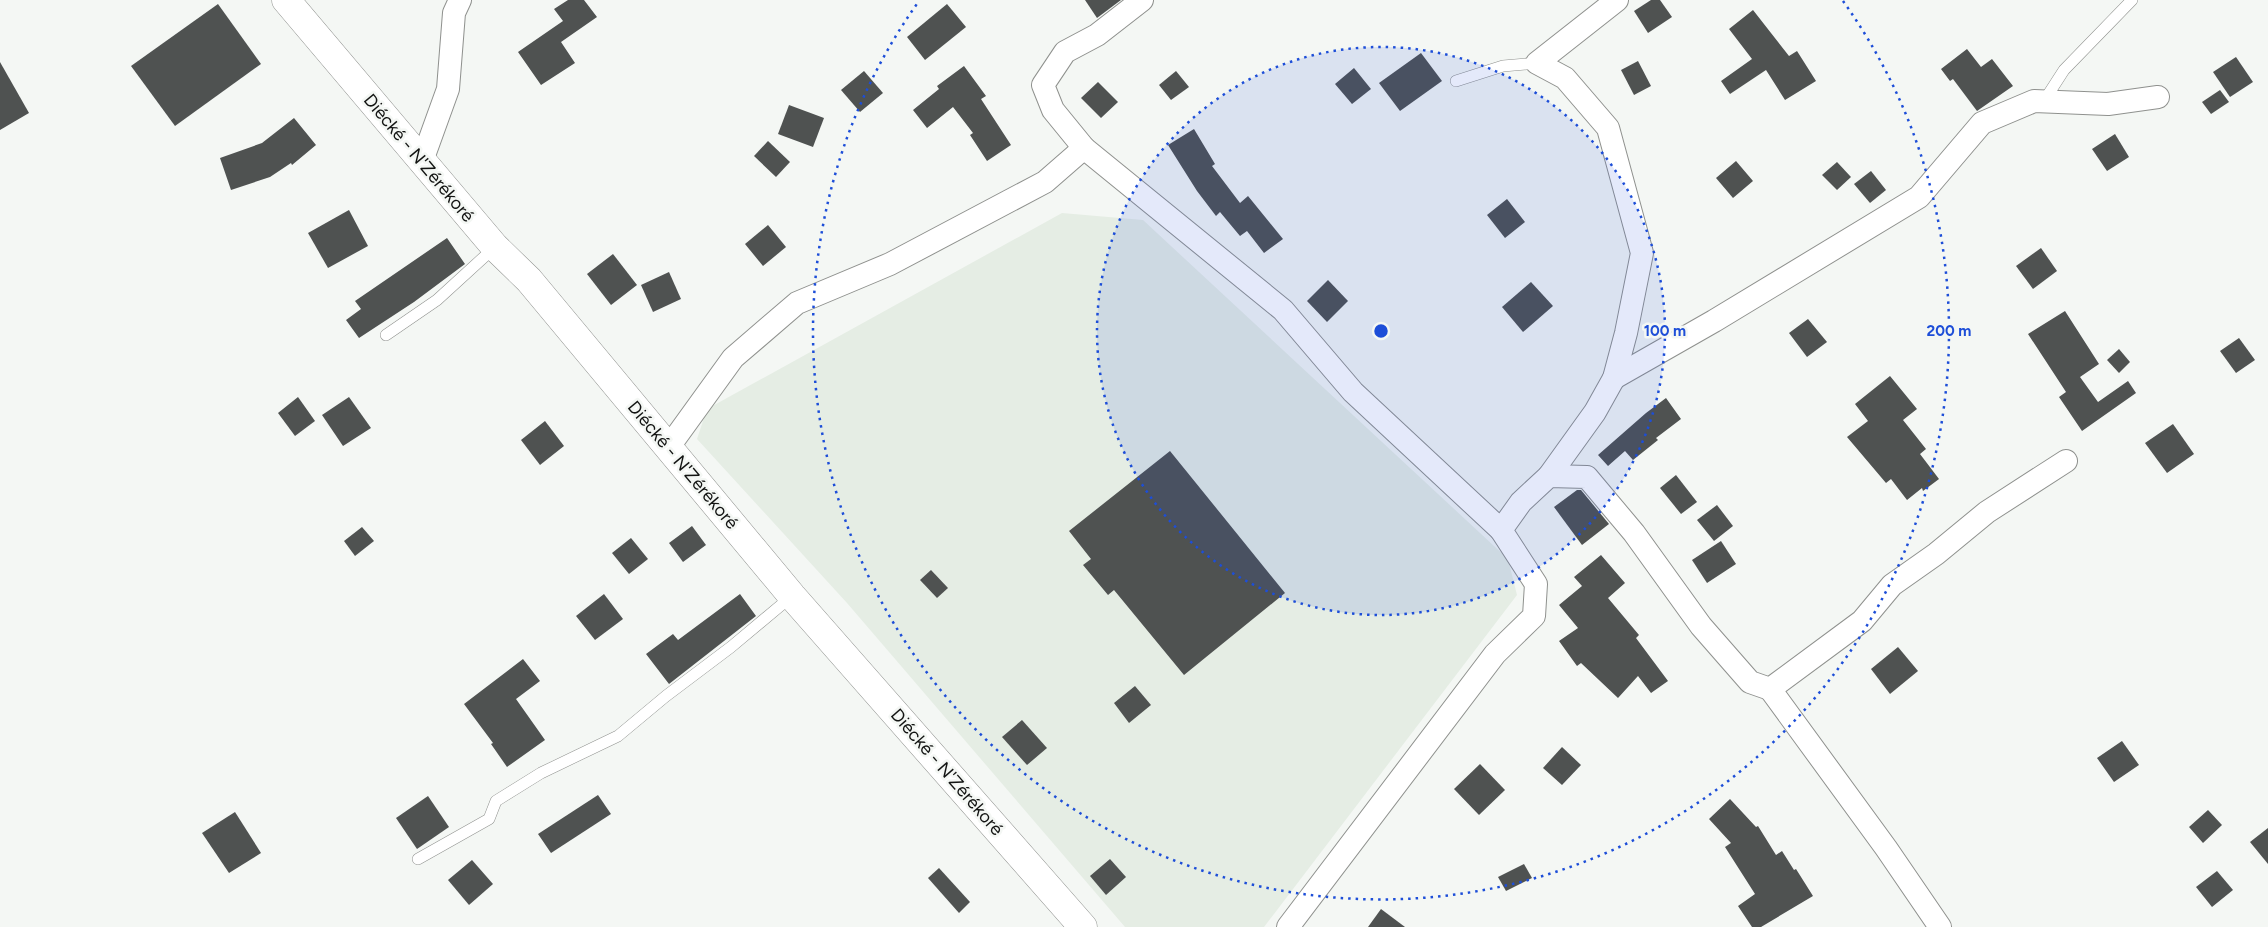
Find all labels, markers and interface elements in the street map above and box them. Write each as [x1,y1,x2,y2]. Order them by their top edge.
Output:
street label: Diécké - N'Zérékoré [359,89,479,227]
centre of rings [1372,322,1390,340]
text: 100 m [1644,322,1686,340]
text: 200 m [1927,322,1971,340]
street label: Diécké - N'Zérékoré [623,396,743,534]
street label: Diécké - N'Zérékoré [886,704,1008,840]

